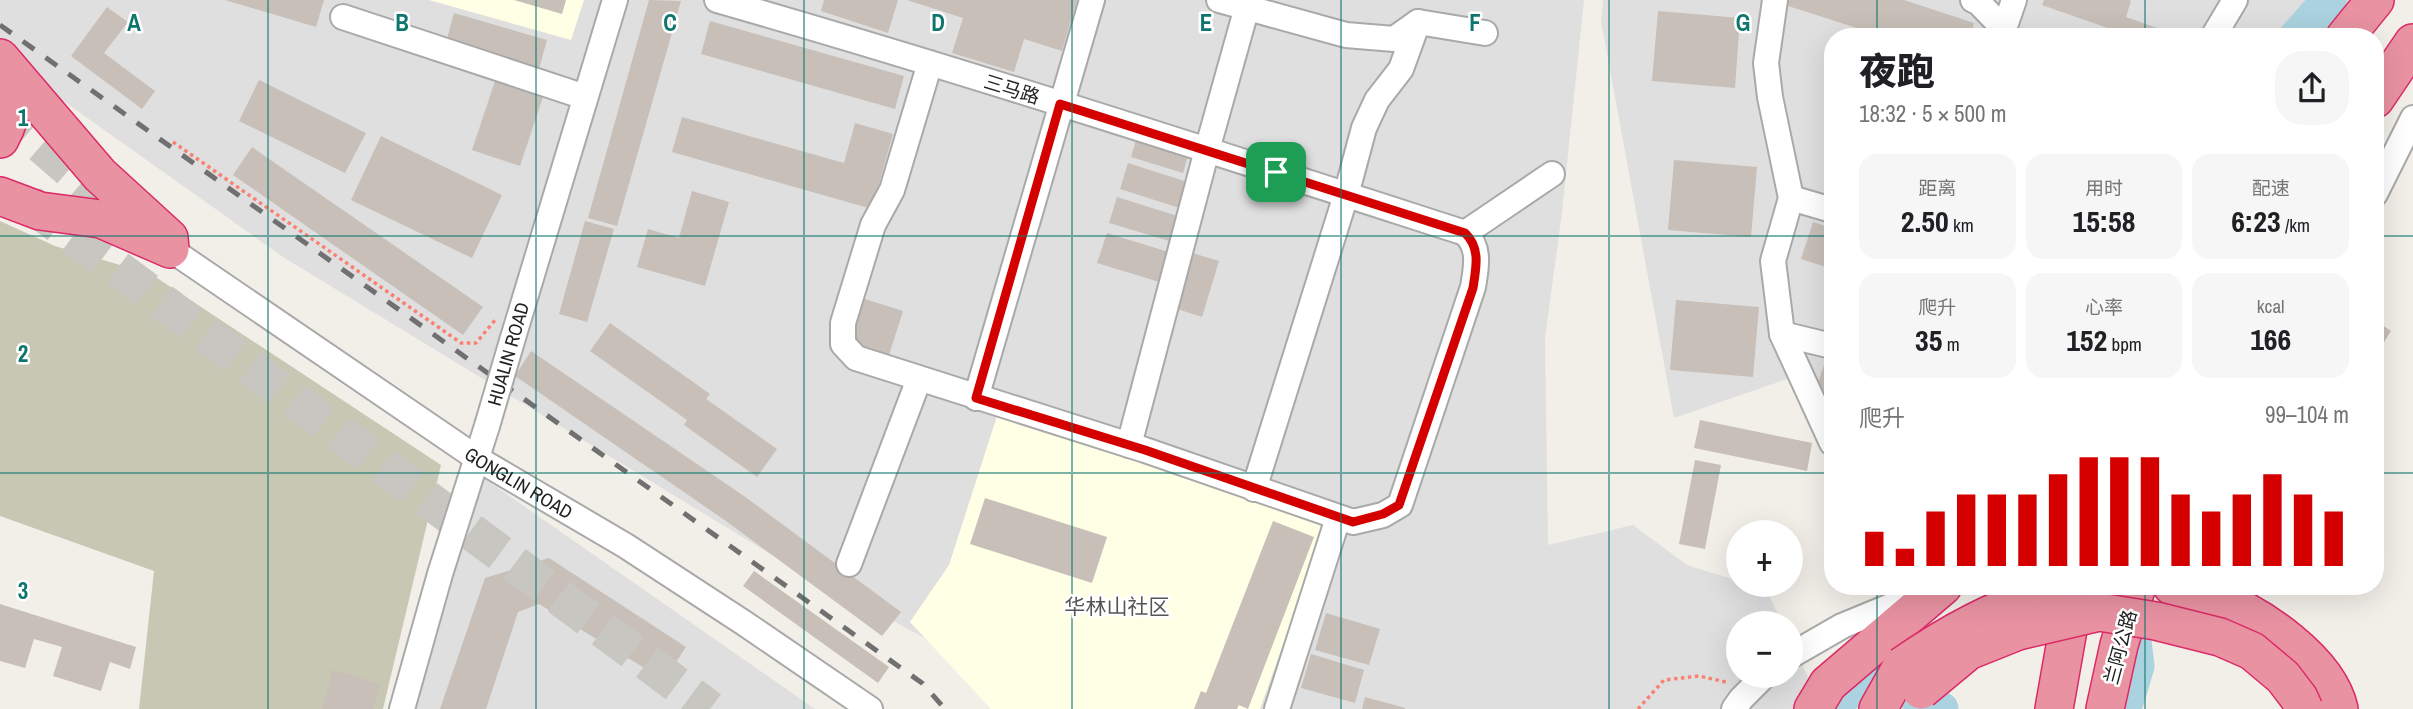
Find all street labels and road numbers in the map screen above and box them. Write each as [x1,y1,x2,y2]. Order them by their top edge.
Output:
street label: 三马路 [981,68,1043,110]
street label: HUALIN ROAD [481,299,535,409]
street label: GONGLIN ROAD [460,441,578,525]
street label: 兰阿公路 [2098,607,2142,687]

